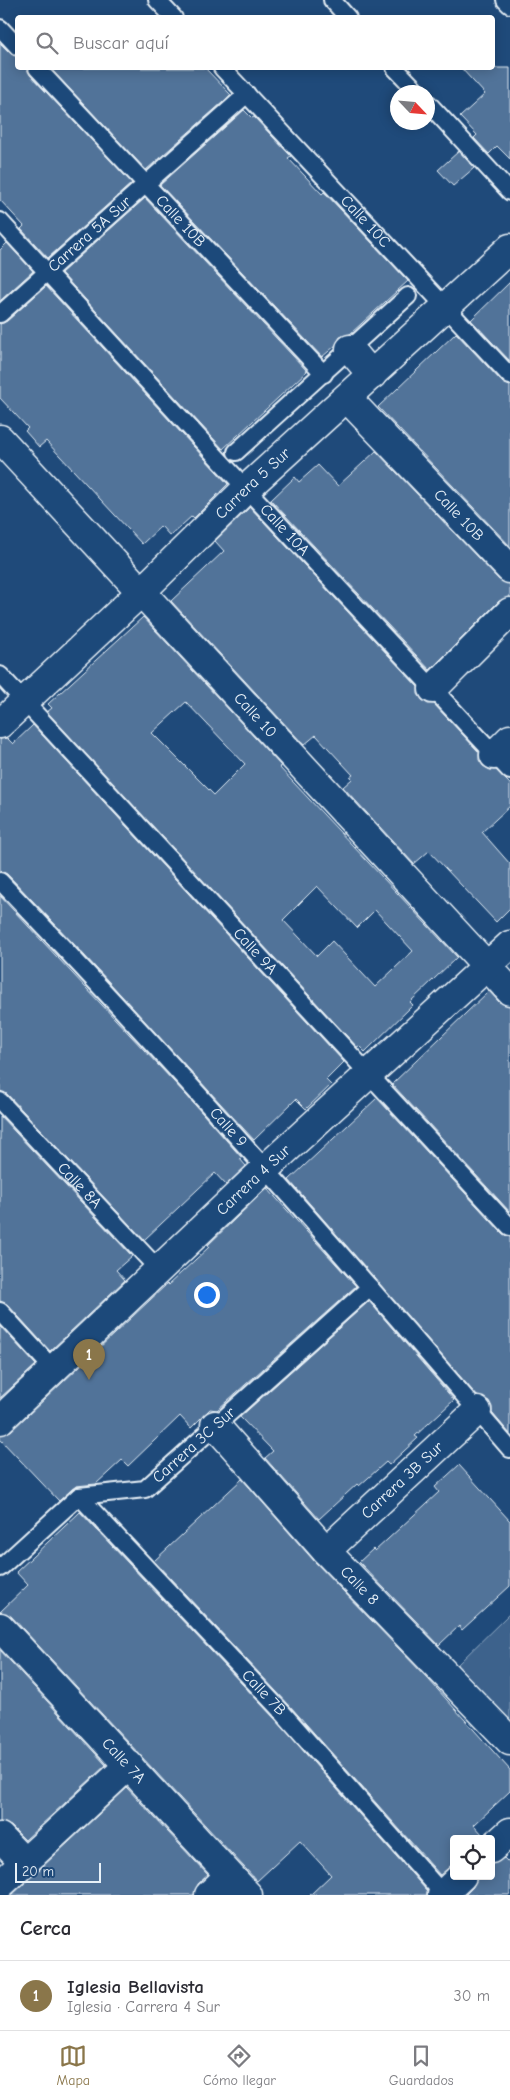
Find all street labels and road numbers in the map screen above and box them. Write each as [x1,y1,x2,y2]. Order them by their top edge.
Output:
street label: Calle 10B [152,191,209,251]
street label: Carrera 5A Sur [44,192,135,276]
street label: Calle 10C [337,192,394,251]
street label: Carrera 5 Sur [212,444,294,523]
street label: Calle 10B [430,486,488,545]
street label: Calle 10A [256,500,313,559]
street label: Calle 10 [230,689,280,741]
street label: Calle 9A [229,924,281,978]
street label: Calle 9 [206,1104,251,1151]
street label: Carrera 4 Sur [213,1141,295,1219]
street label: Calle 8A [54,1159,105,1212]
street label: Carrera 3C Sur [149,1403,239,1487]
street label: Carrera 3B Sur [358,1438,447,1523]
street label: Calle 8 [337,1562,382,1609]
street label: Calle 7B [238,1666,290,1719]
street label: Calle 7A [98,1734,149,1787]

